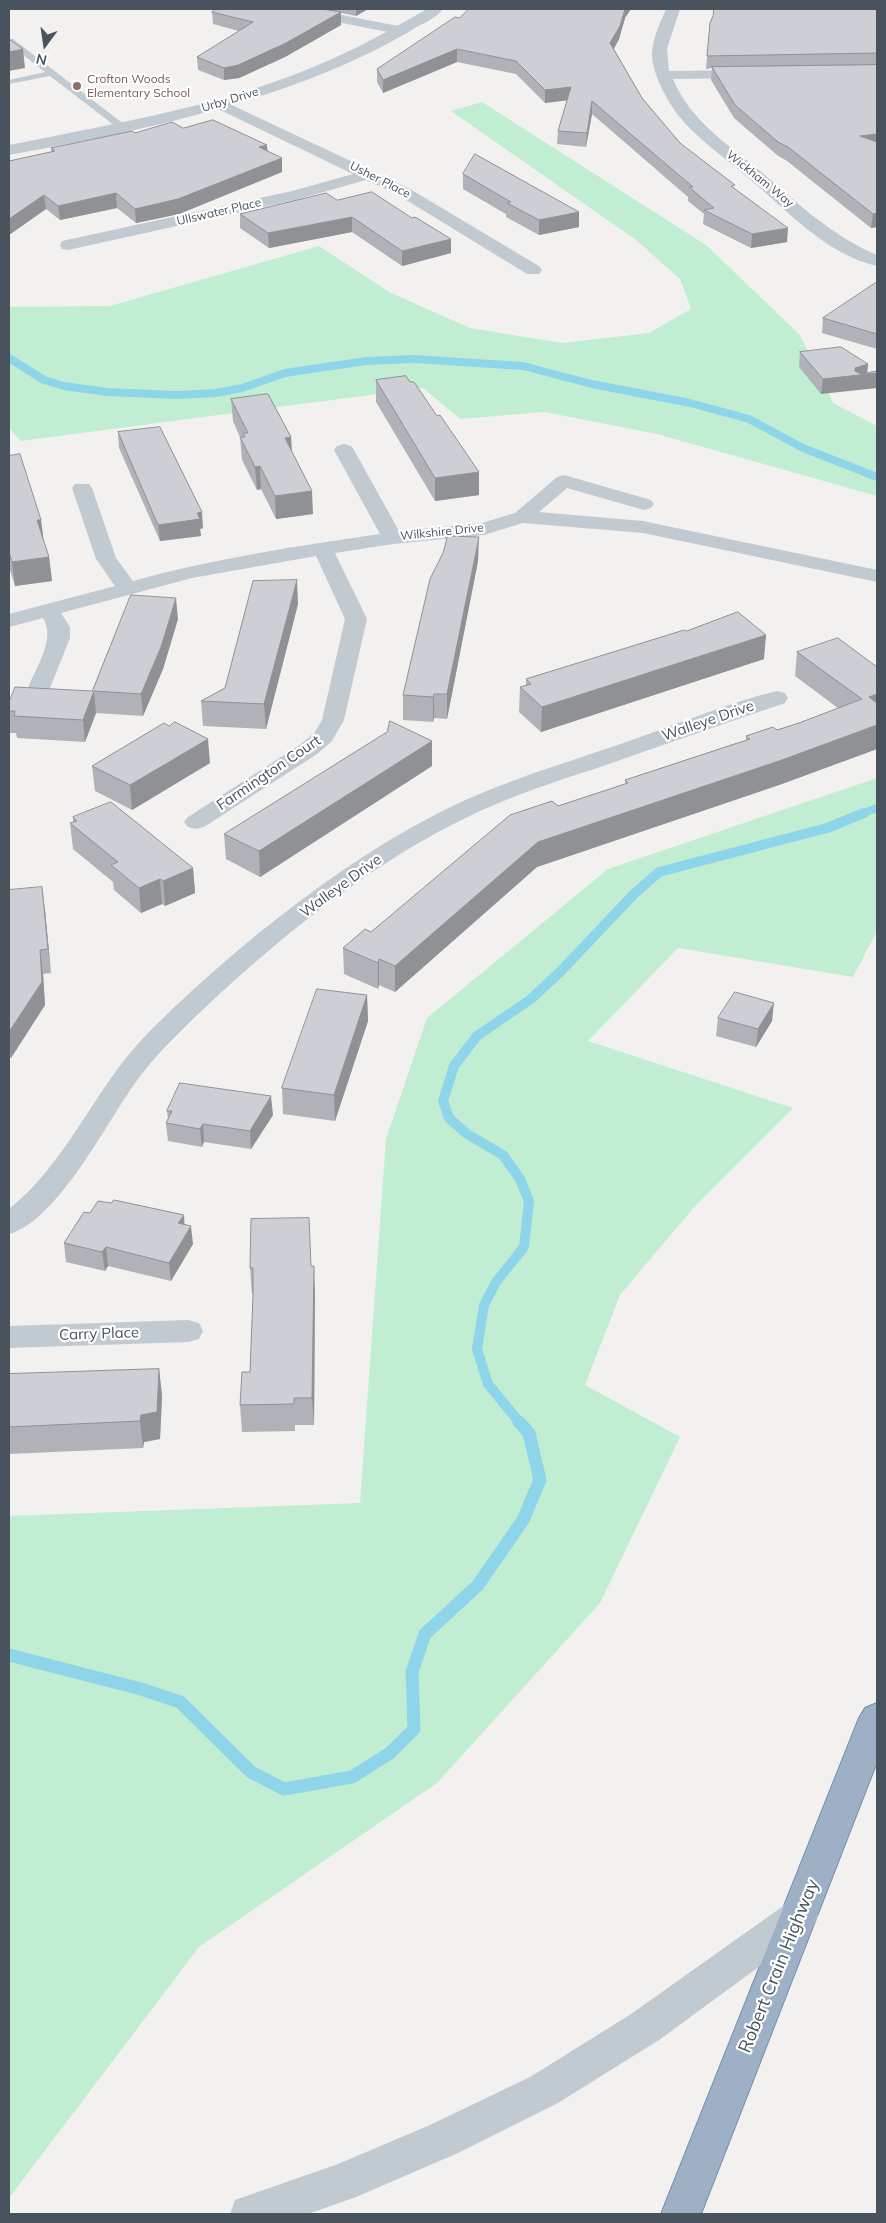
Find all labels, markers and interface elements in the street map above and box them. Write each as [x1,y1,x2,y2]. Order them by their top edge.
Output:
north arrow [20,20,70,70]
text: N [34,50,49,70]
place label: Crofton Woods Elementary School [87,72,190,100]
marker: Crofton Woods Elementary School [71,80,83,92]
street label: Urby Drive [200,85,260,115]
street label: Wickham Way [723,147,797,211]
street label: Usher Place [347,159,413,201]
street label: Ullswater Place [175,195,263,229]
street label: Wilkshire Drive [400,520,484,544]
street label: Walleye Drive [660,697,756,745]
street label: Farmington Court [214,732,324,814]
street label: Walleye Drive [297,850,385,922]
street label: Carry Place [59,1324,139,1344]
street label: Robert Crain Highway [734,1876,824,2056]

